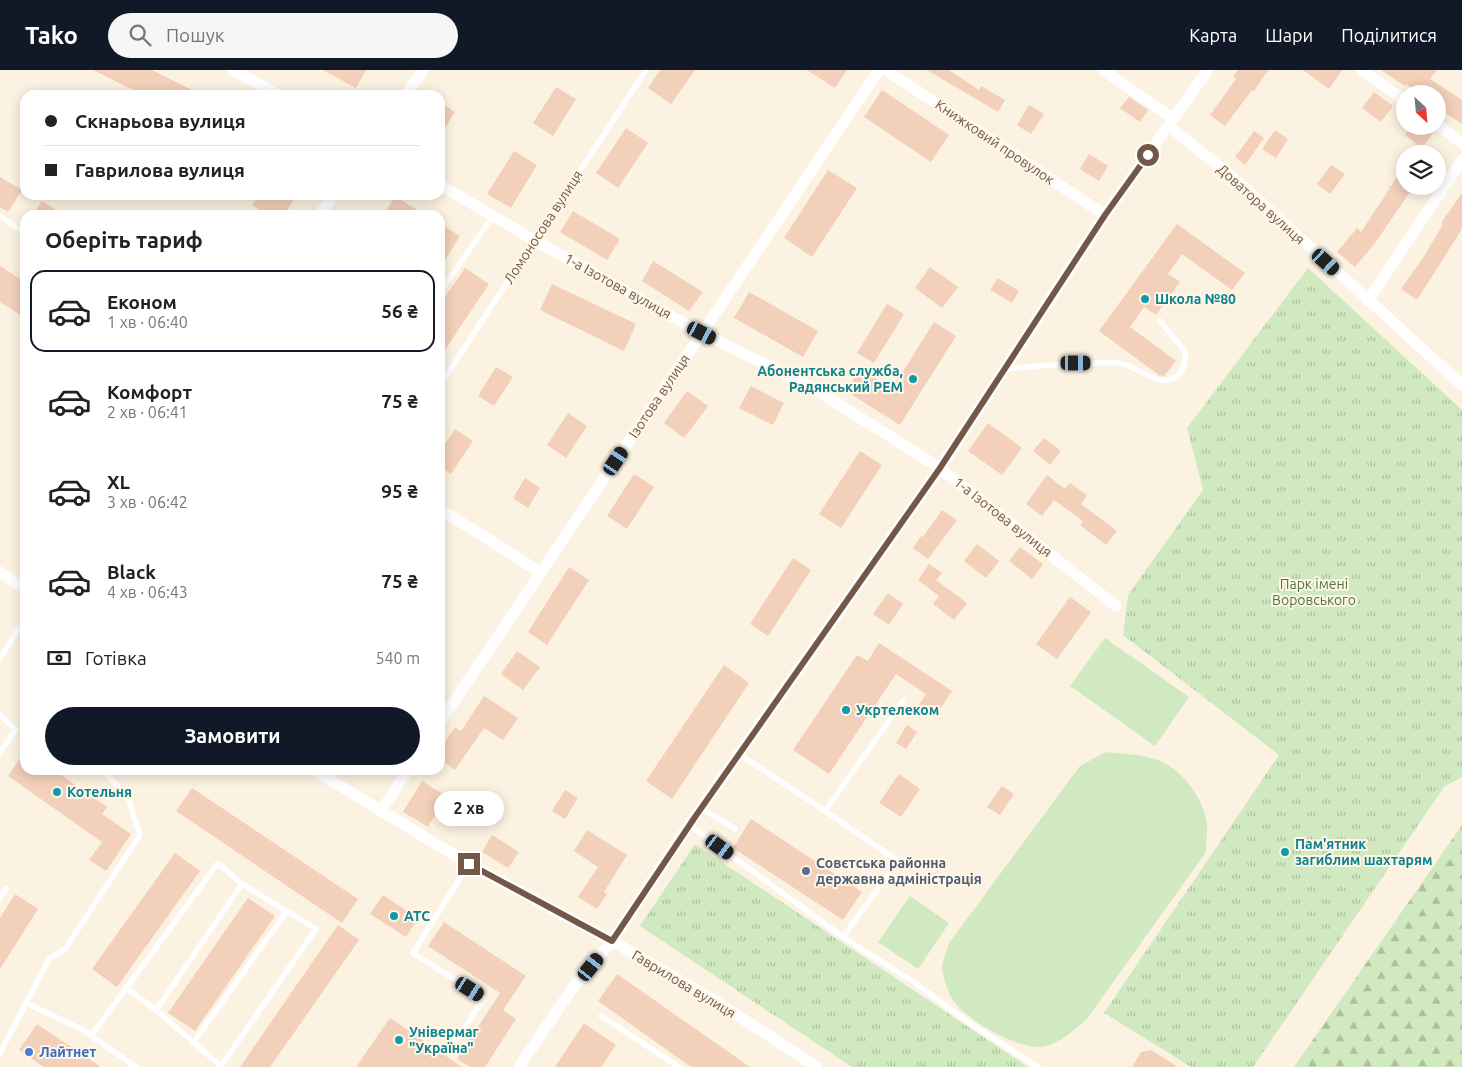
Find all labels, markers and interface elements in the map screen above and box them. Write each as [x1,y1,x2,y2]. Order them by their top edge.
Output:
search box [108,13,458,58]
icon: search [126,21,154,49]
text: Tako [25,22,78,49]
text: Пошук [166,24,225,46]
text: Карта [1189,25,1237,45]
text: Шари [1265,25,1313,45]
text: Поділитися [1341,25,1437,45]
north arrow [1396,85,1446,135]
map controls [1396,85,1446,195]
street label: Книжковий провулок [932,96,1058,188]
text: Скнарьова вулиця [75,110,246,132]
route start [1137,144,1159,166]
button: layers [1396,145,1446,195]
text: Гаврилова вулиця [75,159,245,181]
street label: Доватора вулиця [1214,160,1308,248]
street label: Ломоносова вулиця [500,167,586,287]
text: Оберіть тариф [45,227,203,252]
car [1309,246,1342,278]
street label: 1-а Ізотова вулиця [562,250,674,322]
icon: car [47,289,92,334]
text: Економ [107,291,177,313]
place label: Школа №80 [1155,291,1236,307]
marker: Школа №80 [1139,293,1151,305]
text: 56 ₴ [381,300,418,322]
text: 1 хв · 06:40 [107,313,188,331]
car [685,320,718,346]
street label: Ізотова вулиця [625,351,693,441]
car [1061,356,1091,371]
place label: Абонентська служба, Радянський РЕМ [757,363,903,395]
marker: Абонентська служба, Радянський РЕМ [907,373,919,385]
icon: car [47,379,92,424]
text: Комфорт [107,381,192,403]
text: 75 ₴ [381,390,418,412]
text: 2 хв · 06:41 [107,403,188,421]
car [601,444,630,478]
icon: car [47,469,92,514]
text: XL [107,471,130,493]
street label: 1-а Ізотова вулиця [951,474,1055,560]
text: 95 ₴ [381,480,418,502]
text: 3 хв · 06:42 [107,493,188,511]
icon: car [47,559,92,604]
text: Black [107,561,156,583]
text: 75 ₴ [381,570,418,592]
park label: Парк імені Воровського [1272,576,1356,608]
text: 4 хв · 06:43 [107,583,188,601]
icon: cash [45,644,73,672]
text: Готівка [85,647,147,669]
text: 540 m [375,649,420,667]
place label: Укртелеком [856,702,939,718]
marker: Укртелеком [840,704,852,716]
button: Замовити [45,707,420,765]
place label: Котельня [67,784,132,800]
marker: Котельня [51,786,63,798]
callout: 2 хв [434,792,504,826]
text: 2 хв [454,799,484,817]
car [703,832,736,862]
place label: Пам'ятник загиблим шахтарям [1295,836,1433,868]
marker: Пам'ятник загиблим шахтарям [1279,846,1291,858]
route end [458,853,480,875]
place label: Совєтська районна державна адміністрація [816,855,982,887]
marker: Совєтська районна державна адміністрація [800,865,812,877]
place label: АТС [404,908,430,924]
marker: АТС [388,910,400,922]
street label: Гаврилова вулиця [629,947,739,1021]
car [575,951,606,983]
car [453,975,486,1003]
place label: Універмаг "Україна" [409,1024,480,1056]
marker: Універмаг "Україна" [393,1034,405,1046]
place label: Лайтнет [39,1044,96,1060]
marker: Лайтнет [23,1046,35,1058]

